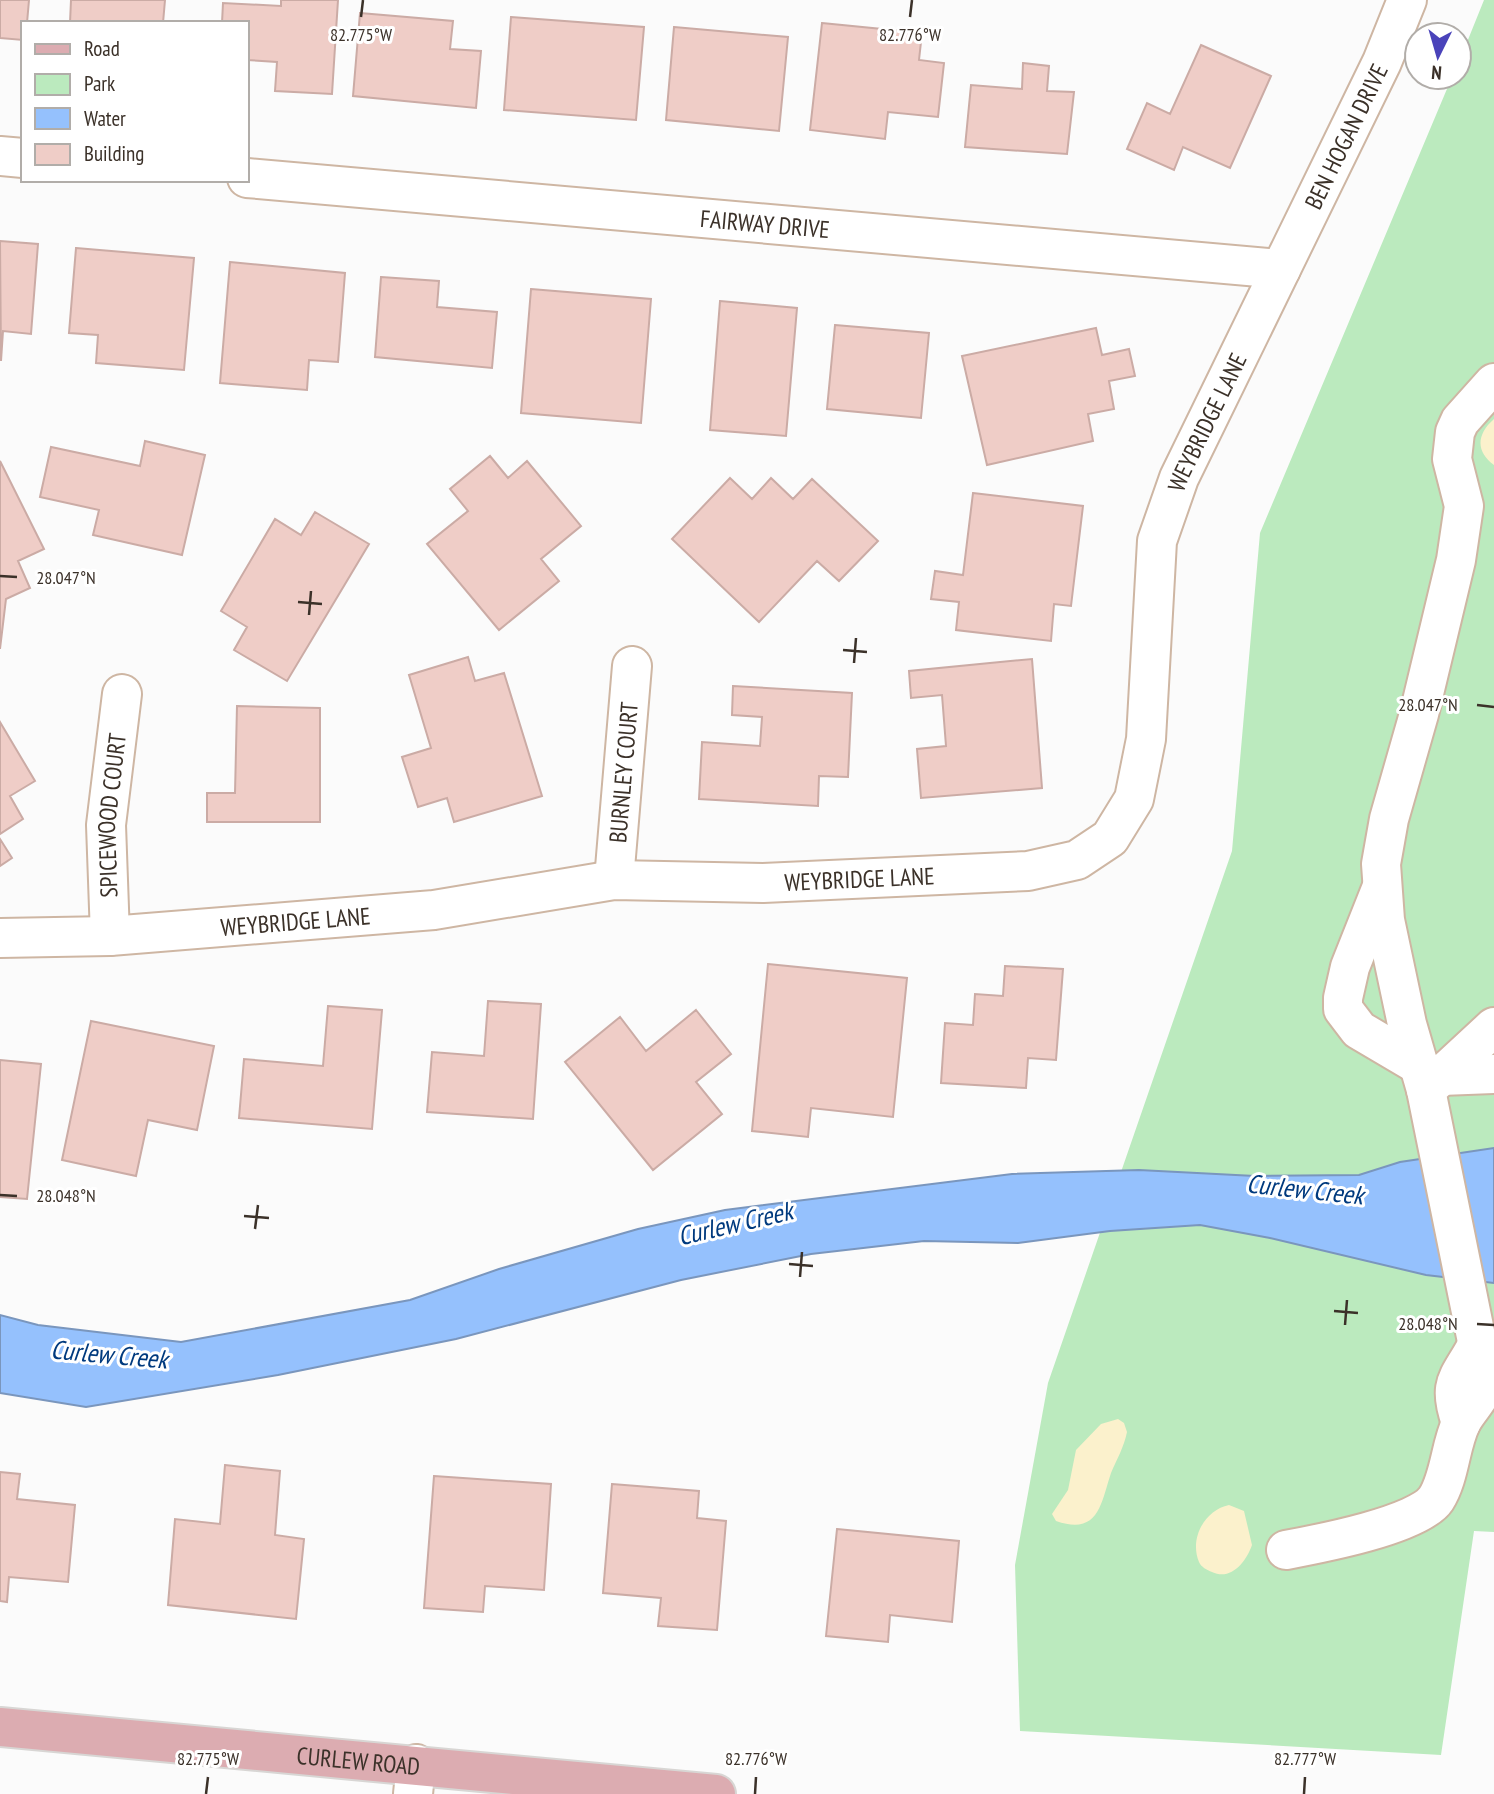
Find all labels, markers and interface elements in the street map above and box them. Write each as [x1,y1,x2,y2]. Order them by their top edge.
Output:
legend [21,21,248,182]
north arrow [1403,21,1473,91]
text: 82.775°W [330,23,392,46]
text: 82.776°W [879,23,941,46]
text: Road [84,35,120,62]
street label: BEN HOGAN DRIVE [1297,58,1394,214]
text: N [1430,61,1443,85]
text: Park [84,70,115,97]
text: Water [84,105,126,132]
text: Building [84,140,144,167]
street label: FAIRWAY DRIVE [699,202,831,245]
street label: WEYBRIDGE LANE [1160,348,1253,495]
text: 28.047°N [36,566,96,589]
text: 28.047°N [1398,693,1458,716]
street label: BURNLEY COURT [602,700,644,844]
street label: SPICEWOOD COURT [90,731,133,898]
street label: WEYBRIDGE LANE [784,860,935,898]
street label: WEYBRIDGE LANE [219,900,372,943]
water label: Curlew Creek [1245,1166,1368,1212]
text: 28.048°N [36,1184,96,1207]
water label: Curlew Creek [674,1193,799,1252]
text: 28.048°N [1398,1312,1458,1335]
water label: Curlew Creek [49,1332,172,1376]
street label: CURLEW ROAD [295,1739,421,1782]
text: 82.775°W [177,1747,239,1770]
text: 82.776°W [725,1747,787,1770]
text: 82.777°W [1274,1747,1336,1770]

